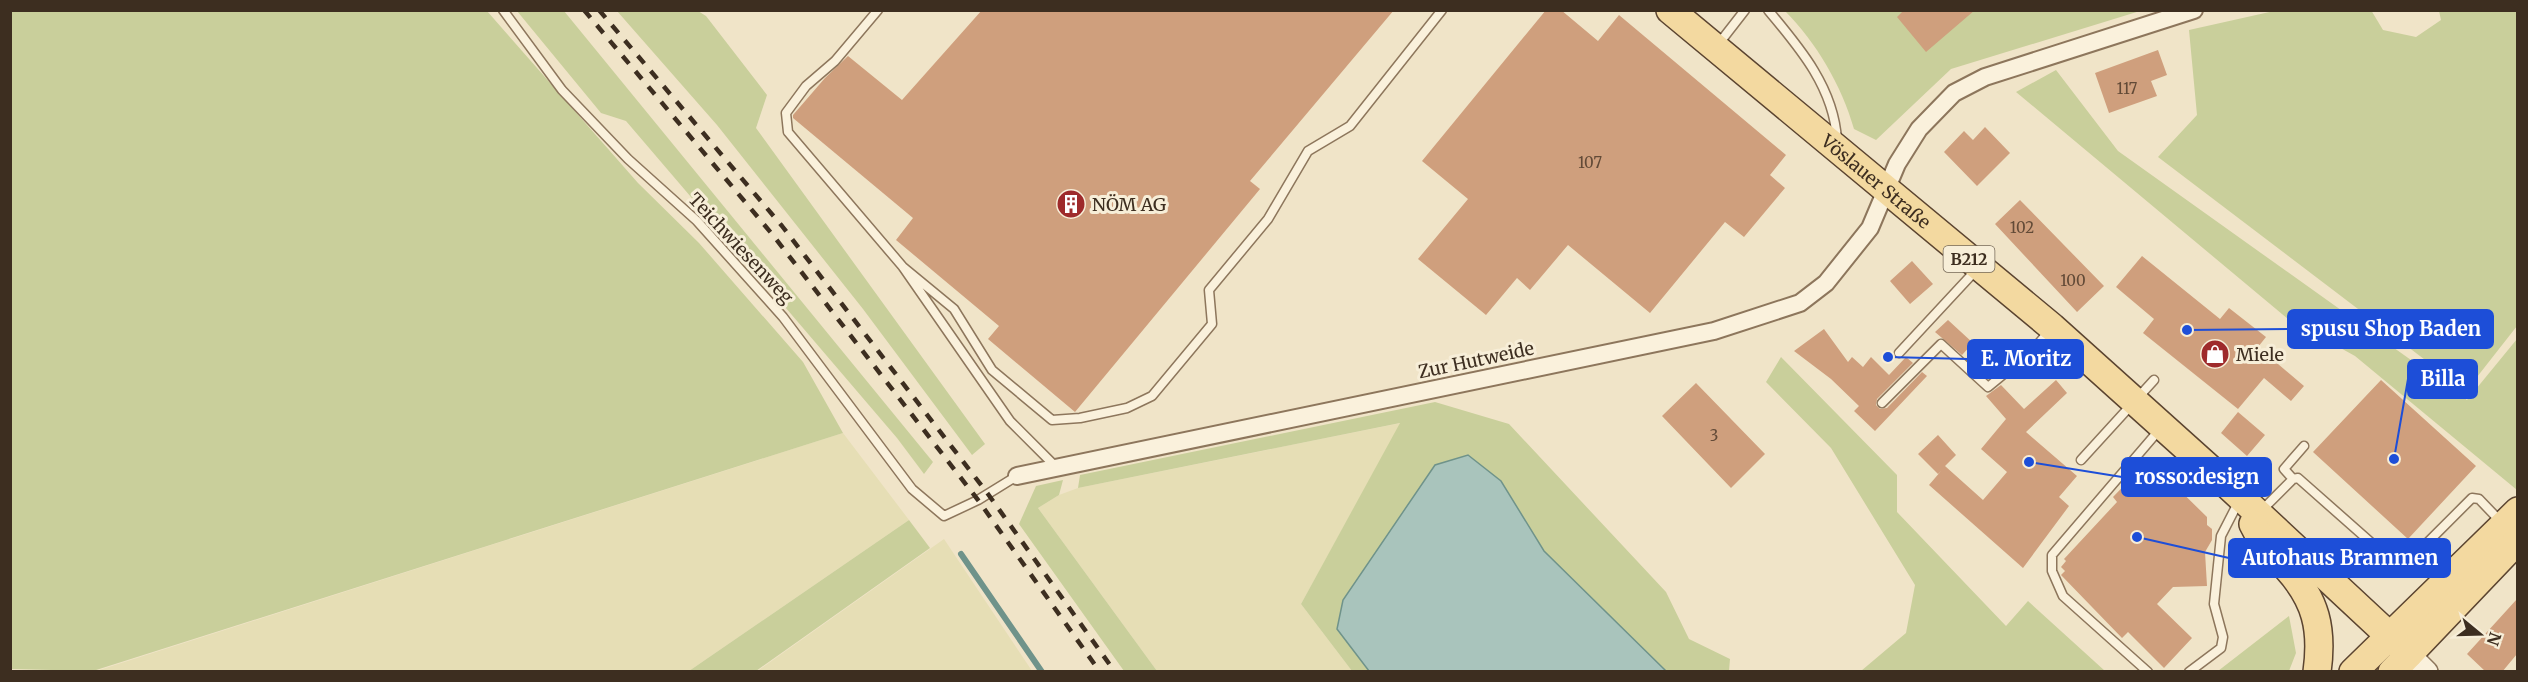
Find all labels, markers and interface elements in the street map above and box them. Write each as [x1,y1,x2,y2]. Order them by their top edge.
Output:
house number: 117 [2117,79,2138,98]
street label: Vöslauer Straße [1816,128,1936,233]
house number: 107 [1578,153,1602,172]
street label: Teichwiesenweg [684,188,798,308]
building icon: NÖM AG [1055,188,1087,220]
place label: NÖM AG [1092,193,1166,216]
house number: 102 [2010,218,2034,237]
road number: B212 [1944,246,1994,272]
house number: 100 [2060,271,2086,290]
callout: spusu Shop Baden [2288,310,2493,348]
text: spusu Shop Baden [2301,316,2482,341]
street label: Zur Hutweide [1416,336,1536,384]
shop icon: Miele [2199,338,2231,370]
callout: E. Moritz [1968,340,2083,378]
place label: Miele [2236,343,2284,366]
text: E. Moritz [1981,346,2071,371]
callout: Billa [2408,360,2477,398]
text: Billa [2421,366,2465,391]
house number: 3 [1710,426,1718,445]
callout: rosso:design [2122,458,2271,496]
text: rosso:design [2135,464,2260,489]
callout: Autohaus Brammen [2229,539,2450,577]
text: Autohaus Brammen [2241,545,2439,570]
north arrow [2450,604,2510,664]
text: N [2483,630,2506,648]

